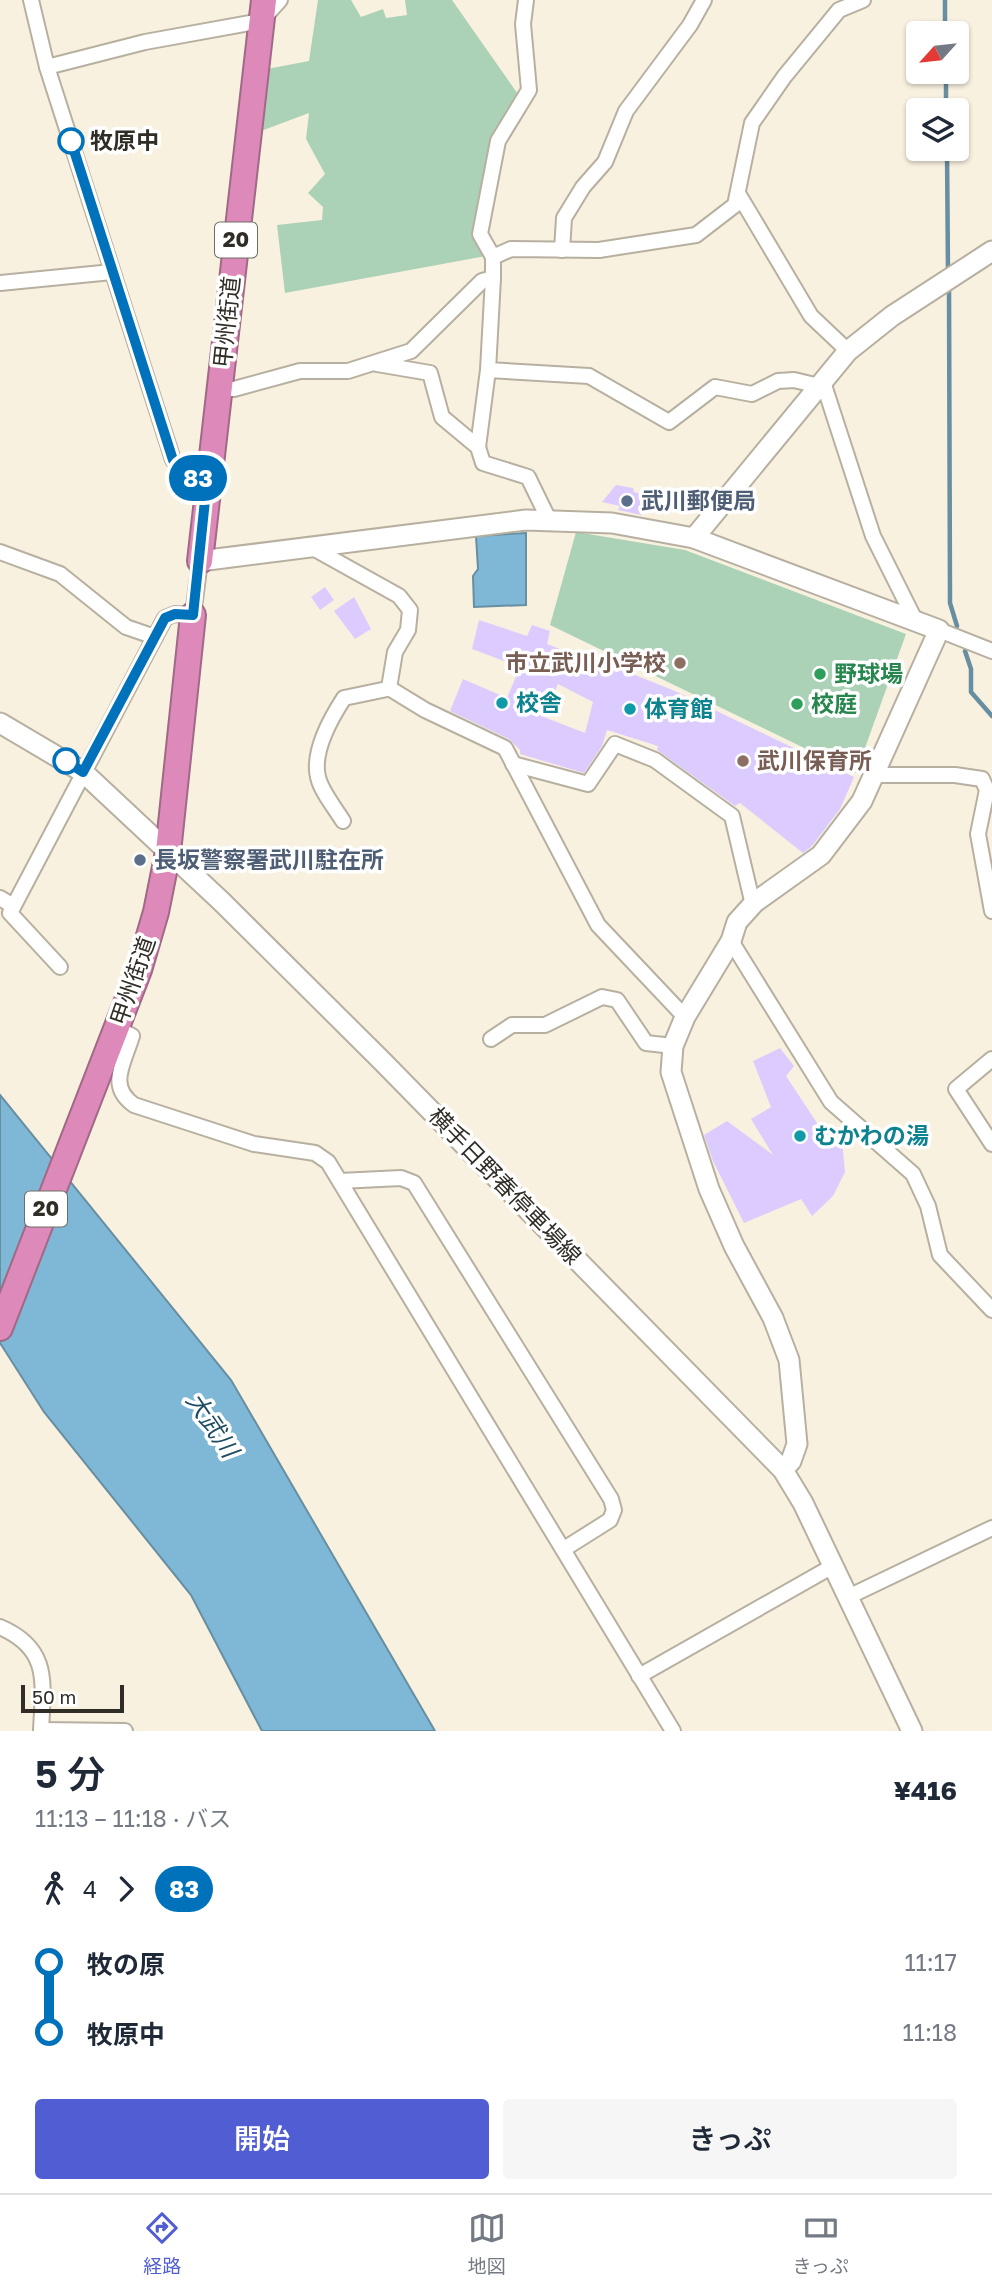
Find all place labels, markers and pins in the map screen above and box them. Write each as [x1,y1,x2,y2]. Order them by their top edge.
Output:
place label: 牧原中 [90,126,159,154]
marker: 牧原中 [58,128,84,154]
place label: 武川郵便局 [641,486,756,514]
marker: 武川郵便局 [619,493,635,509]
place label: 市立武川小学校 [505,648,666,676]
marker: 市立武川小学校 [672,655,688,671]
place label: 野球場 [834,659,903,687]
marker: 野球場 [812,666,828,682]
place label: 校舎 [516,688,562,716]
place label: 校庭 [811,689,857,717]
place label: 体育館 [644,694,713,722]
marker: 校舎 [494,695,510,711]
marker: 校庭 [789,696,805,712]
marker: 体育館 [622,701,638,717]
place label: 武川保育所 [757,746,872,774]
unlabelled marker [53,748,79,774]
marker: 武川保育所 [735,753,751,769]
place label: 長坂警察署武川駐在所 [154,845,384,873]
marker: 長坂警察署武川駐在所 [132,852,148,868]
place label: むかわの湯 [814,1121,929,1149]
marker: むかわの湯 [792,1128,808,1144]

